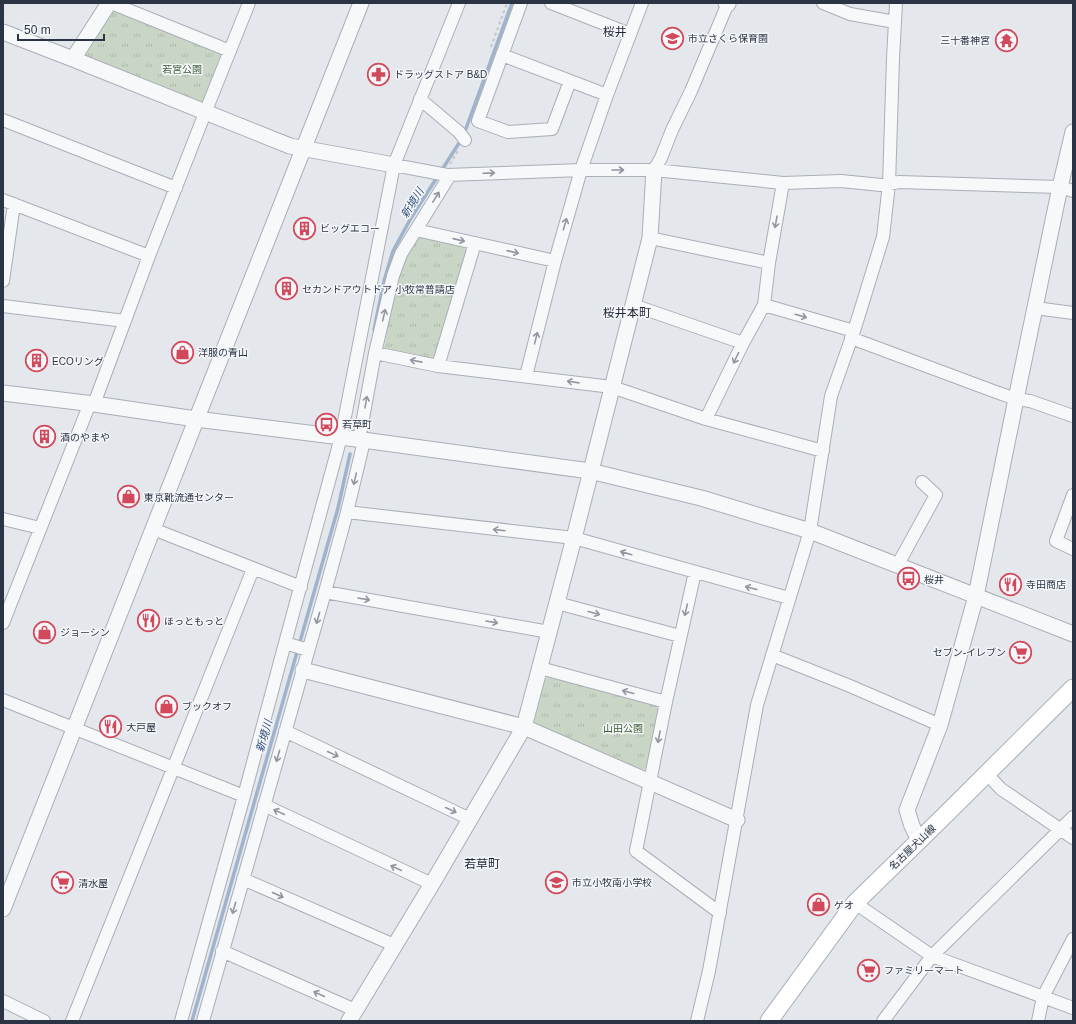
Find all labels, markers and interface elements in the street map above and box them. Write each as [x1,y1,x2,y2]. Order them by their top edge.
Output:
scale bar [18,16,104,42]
text: 50 m [24,23,51,37]
district label: 桜井 [603,25,627,39]
school or university icon: 市立さくら保育園 [659,25,685,51]
temple icon: 三十番神宮 [993,27,1019,53]
place label: 市立さくら保育園 [688,33,768,44]
place label: 三十番神宮 [940,35,990,46]
pharmacy icon: ドラッグストア B&D [366,61,392,87]
park label: 若宮公園 [162,64,202,75]
place label: ドラッグストア B&D [394,69,487,80]
one-way arrow [611,166,624,174]
one-way arrow [482,170,495,177]
water label: 新境川 [398,185,426,220]
one-way arrow [432,192,440,203]
building icon: ビッグエコー [292,215,318,241]
one-way arrow [772,215,780,228]
one-way arrow [562,218,569,231]
place label: ビッグエコー [320,223,380,234]
one-way arrow [452,236,465,244]
one-way arrow [506,248,519,256]
building icon: セカンドアウトドア 小牧常普請店 [273,276,299,302]
place label: セカンドアウトドア 小牧常普請店 [302,284,455,295]
district label: 桜井本町 [603,306,651,320]
one-way arrow [380,309,388,322]
one-way arrow [795,313,808,320]
one-way arrow [532,332,540,345]
shop icon: 洋服の青山 [170,339,196,365]
place label: 洋服の青山 [198,347,248,358]
building icon: ECOリング [23,348,49,374]
one-way arrow [732,352,739,364]
place label: ECOリング [52,356,104,367]
one-way arrow [410,357,423,365]
one-way arrow [567,378,580,386]
one-way arrow [362,396,370,409]
bus stop icon: 若草町 [313,411,339,437]
place label: 若草町 [342,419,372,430]
building icon: 酒のやまや [31,424,57,450]
place label: 酒のやまや [60,432,110,443]
one-way arrow [351,472,358,485]
shop icon: 東京靴流通センター [115,484,141,510]
place label: 東京靴流通センター [144,492,234,503]
one-way arrow [493,526,506,534]
one-way arrow [620,549,633,556]
bus stop icon: 桜井 [896,566,922,592]
restaurant icon: 寺田商店 [997,571,1023,597]
place label: 桜井 [924,574,944,585]
place label: 寺田商店 [1026,579,1066,590]
one-way arrow [745,584,758,591]
one-way arrow [357,595,370,603]
one-way arrow [682,604,690,617]
restaurant icon: ほっともっと [135,608,161,634]
one-way arrow [588,610,601,617]
one-way arrow [314,611,321,624]
place label: ほっともっと [164,616,224,627]
one-way arrow [485,618,498,626]
shop icon: ジョーシン [32,619,58,645]
place label: ジョーシン [60,627,110,638]
supermarket icon: セブン-イレブン [1008,639,1034,665]
place label: セブン-イレブン [933,647,1006,658]
one-way arrow [622,687,635,695]
shop icon: ブックオフ [154,693,180,719]
place label: ブックオフ [182,701,232,712]
restaurant icon: 大戸屋 [97,714,123,740]
water label: 新境川 [254,718,275,754]
place label: 大戸屋 [126,722,156,733]
park label: 山田公園 [603,723,643,734]
one-way arrow [654,731,662,744]
one-way arrow [274,750,281,763]
one-way arrow [327,751,339,758]
one-way arrow [444,807,456,814]
one-way arrow [273,808,285,815]
street label: 名古屋犬山線 [887,823,938,872]
district label: 若草町 [464,857,500,871]
one-way arrow [391,864,403,871]
school or university icon: 市立小牧南小学校 [543,869,569,895]
supermarket icon: 清水屋 [50,870,76,896]
place label: 市立小牧南小学校 [572,877,652,888]
place label: 清水屋 [78,878,108,889]
one-way arrow [272,892,284,899]
shop icon: ゲオ [805,892,831,918]
place label: ゲオ [834,900,854,911]
one-way arrow [230,901,237,914]
supermarket icon: ファミリーマート [855,957,881,983]
place label: ファミリーマート [884,965,964,976]
one-way arrow [314,990,326,997]

